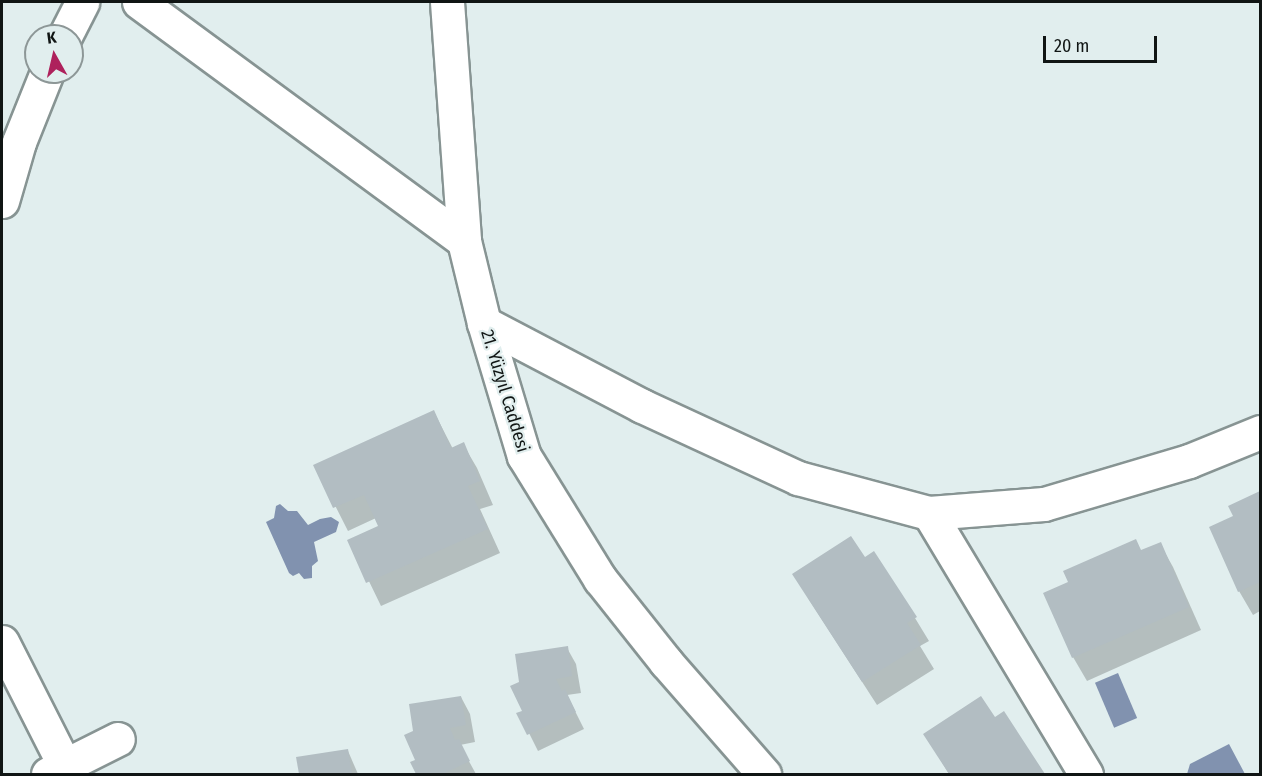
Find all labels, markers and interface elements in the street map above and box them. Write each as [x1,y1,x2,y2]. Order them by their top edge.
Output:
north arrow [24,24,84,84]
scale bar [1046,24,1160,62]
text: K [46,28,58,48]
text: 20 m [1054,35,1089,57]
street label: 21. Yüzyıl Caddesi [476,327,534,455]

